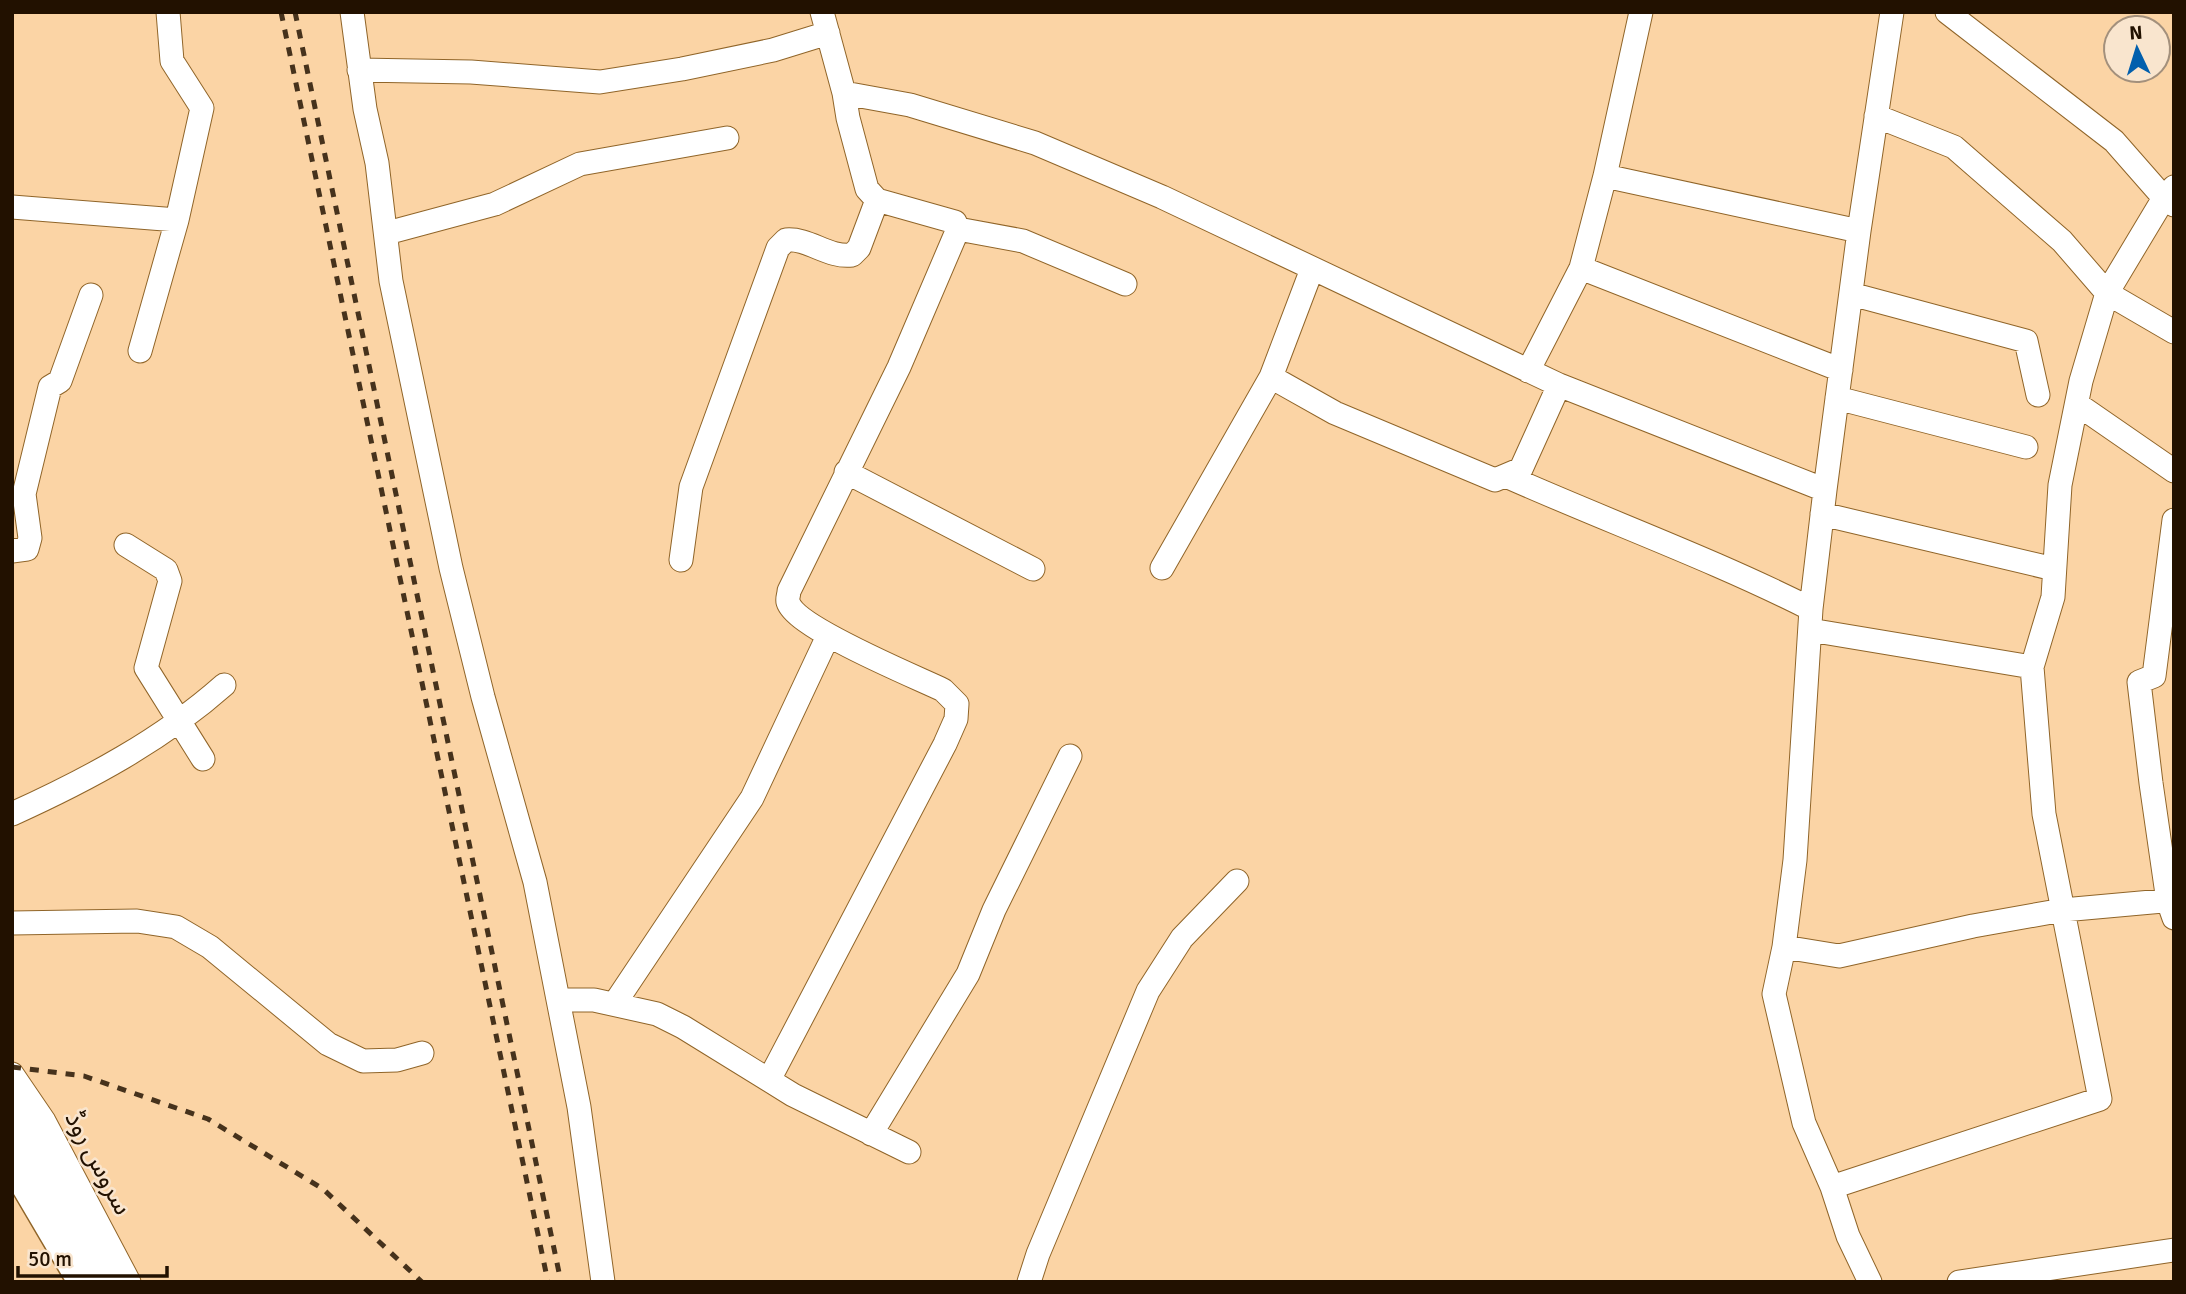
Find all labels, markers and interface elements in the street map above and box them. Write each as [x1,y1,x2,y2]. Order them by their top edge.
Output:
north arrow [2102,14,2172,84]
text: N [2128,21,2143,45]
street label: سروس روڈ [57,1106,139,1220]
scale bar [18,1234,166,1278]
text: 50 m [28,1246,72,1272]

